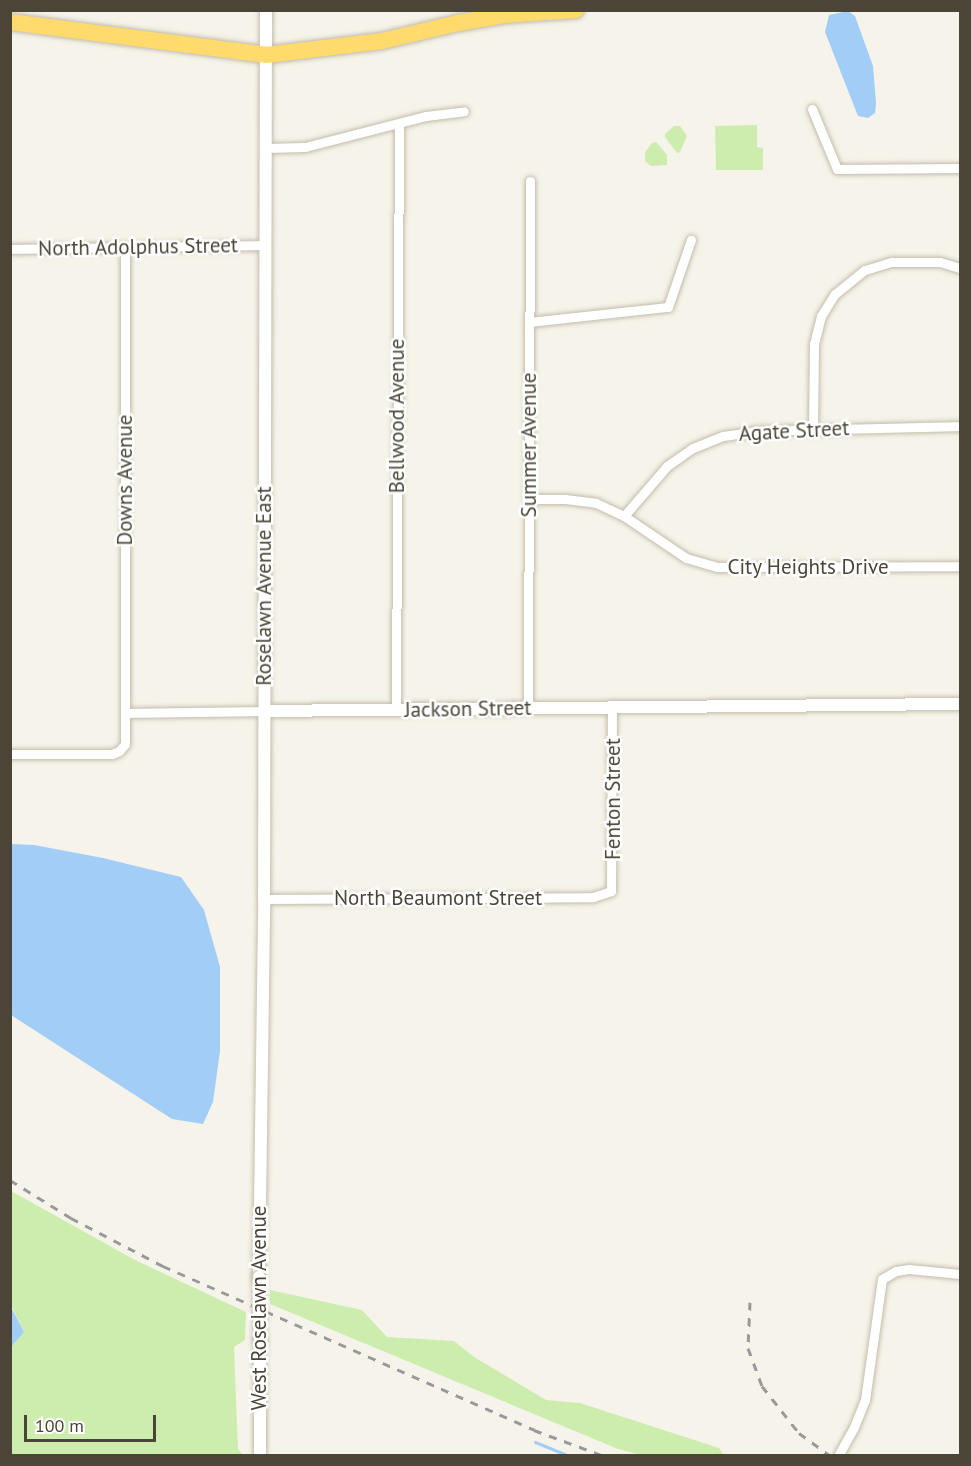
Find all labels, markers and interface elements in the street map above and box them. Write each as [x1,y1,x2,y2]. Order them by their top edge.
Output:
street label: North Adolphus Street [37,233,239,261]
street label: Bellwood Avenue [384,338,410,494]
street label: Summer Avenue [516,372,542,518]
street label: Downs Avenue [112,414,138,546]
street label: Agate Street [738,416,850,446]
street label: Roselawn Avenue East [251,486,277,686]
street label: City Heights Drive [727,554,889,580]
street label: Jackson Street [404,695,532,723]
street label: Fenton Street [600,738,626,860]
street label: North Beaumont Street [334,885,542,911]
street label: West Roselawn Avenue [246,1205,272,1411]
scale bar [27,1403,159,1441]
text: 100 m [35,1414,84,1437]

